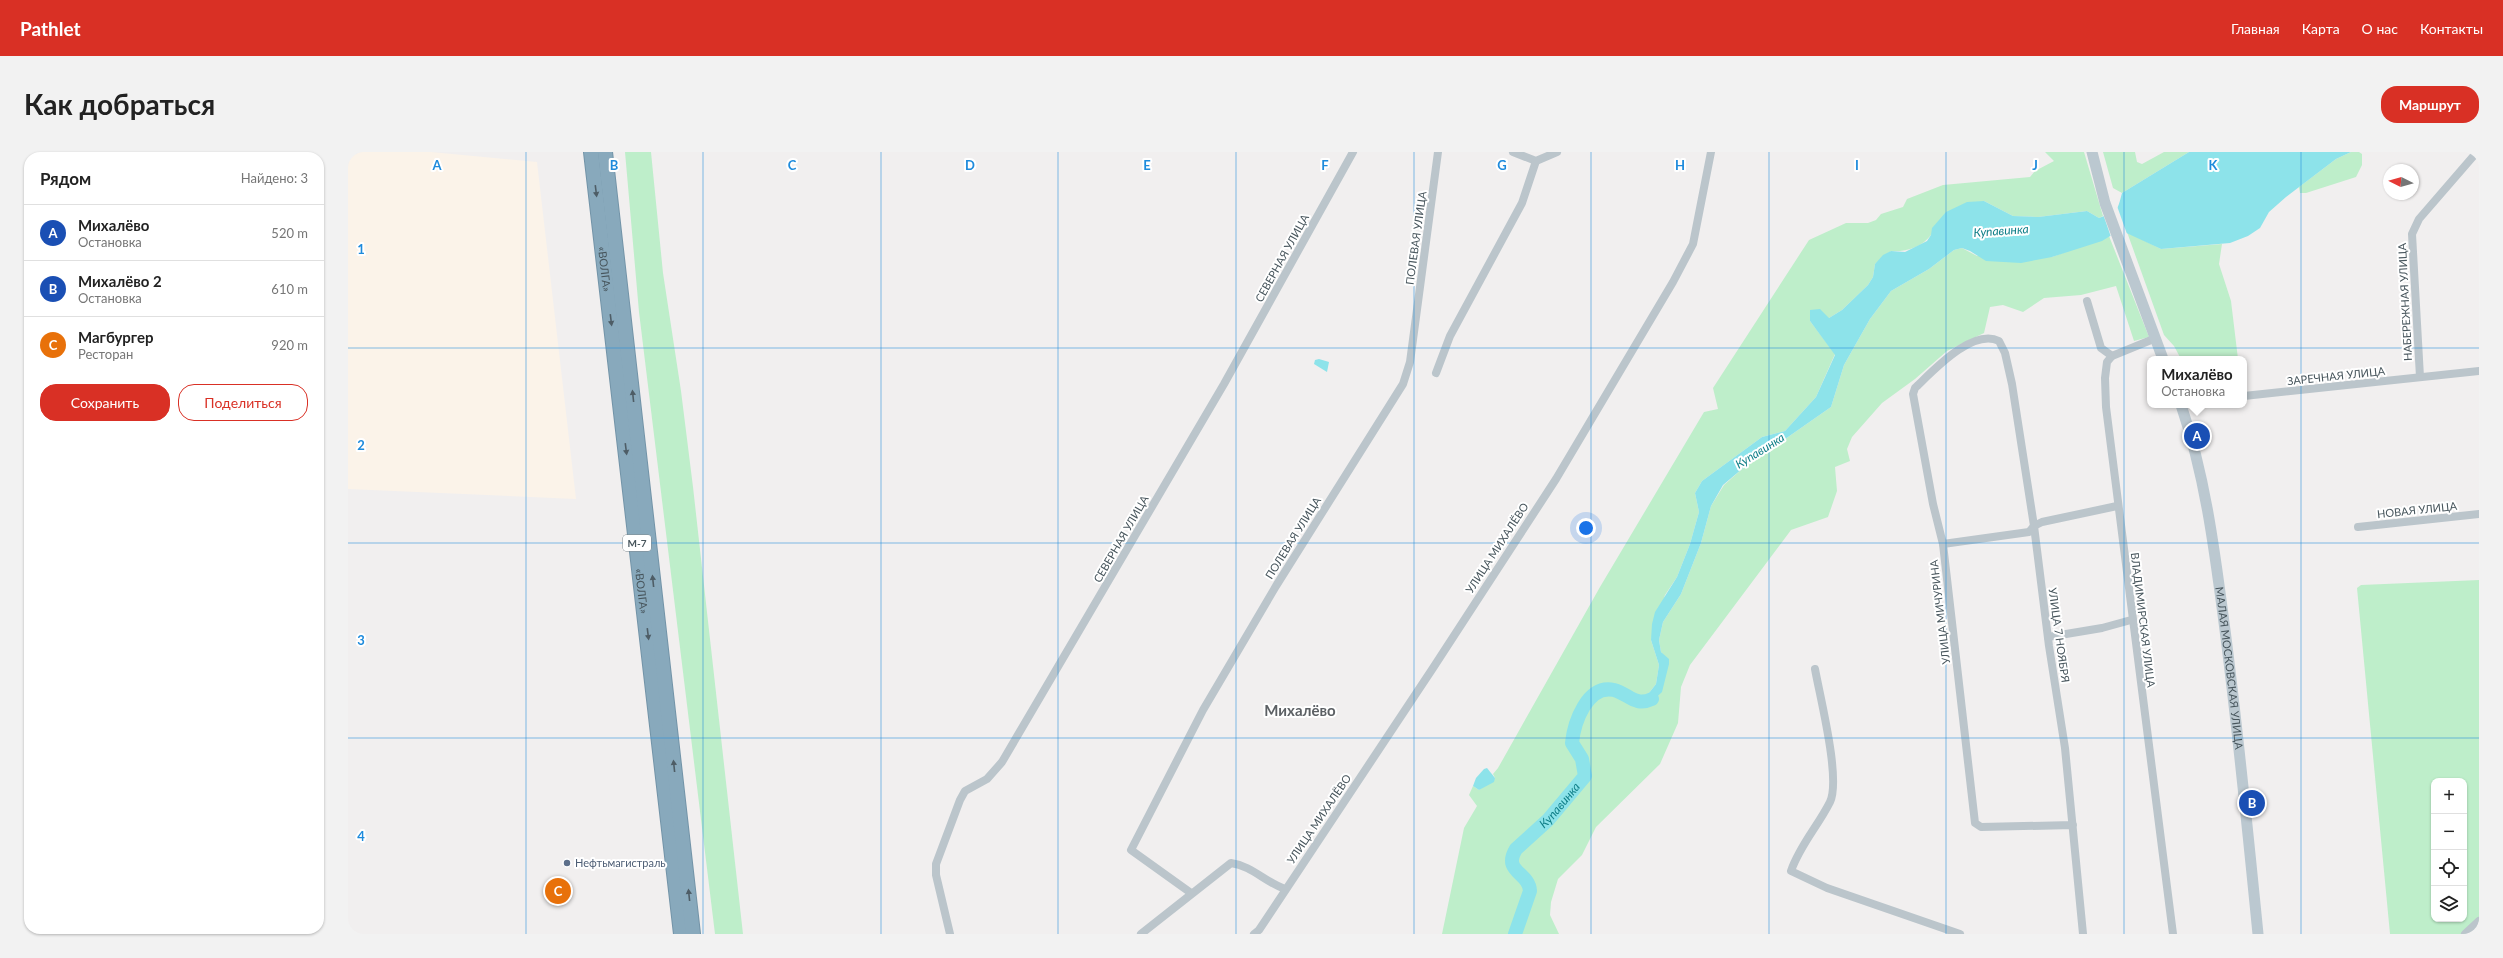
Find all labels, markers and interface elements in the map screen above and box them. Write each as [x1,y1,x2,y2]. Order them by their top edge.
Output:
text: Pathlet [20,17,81,40]
text: Главная [2231,20,2280,37]
text: Карта [2302,20,2340,37]
text: О нас [2362,20,2398,37]
text: Контакты [2420,20,2483,37]
button: Маршрут [2381,86,2479,123]
text: Как добраться [24,87,215,121]
text: A [431,157,442,173]
text: B [610,157,619,173]
text: C [788,157,797,173]
text: D [965,157,975,173]
text: E [1143,157,1151,173]
text: F [1321,157,1329,173]
text: G [1497,157,1507,173]
text: H [1675,157,1685,173]
text: I [1855,157,1859,173]
text: J [2032,157,2038,173]
text: K [2209,157,2219,173]
north arrow [2383,164,2419,200]
text: Рядом [40,168,91,189]
text: Найдено: 3 [241,170,308,186]
one-way arrow [593,185,599,197]
street label: ПОЛЕВАЯ УЛИЦА [1403,190,1429,285]
street label: СЕВЕРНАЯ УЛИЦА [1252,211,1311,304]
text: Михалёво [78,216,149,234]
water label: Купавинка [1973,221,2029,240]
text: A [48,225,58,241]
text: 520 m [271,225,308,241]
text: Остановка [78,234,142,250]
text: 1 [357,241,365,257]
street label: НАБЕРЕЖНАЯ УЛИЦА [2395,242,2414,361]
street label: «ВОЛГА» [596,246,614,293]
text: Михалёво 2 [78,272,162,290]
text: B [49,281,57,297]
text: 610 m [271,281,308,297]
text: Остановка [78,290,142,306]
one-way arrow [608,314,614,326]
text: Магбургер [78,328,153,346]
text: C [49,337,57,353]
text: 920 m [271,337,308,353]
text: Ресторан [78,346,133,362]
popup [2147,356,2247,408]
street label: ЗАРЕЧНАЯ УЛИЦА [2286,364,2386,387]
text: Михалёво [2161,365,2233,383]
text: Остановка [2161,383,2225,399]
button: Сохранить [40,384,170,421]
button: Поделиться [178,384,308,421]
one-way arrow [629,390,636,402]
pin: A [2184,421,2210,451]
water label: Купавинка [1732,430,1787,472]
text: 2 [357,437,365,453]
one-way arrow [623,443,629,455]
street label: СЕВЕРНАЯ УЛИЦА [1090,492,1151,585]
street label: ПОЛЕВАЯ УЛИЦА [1262,494,1323,581]
street label: НОВАЯ УЛИЦА [2376,499,2458,520]
street label: УЛИЦА МИХАЛЁВО [1463,500,1531,595]
your location [1576,518,1596,538]
road number: М-7 [623,535,651,551]
street label: ВЛАДИМИРСКАЯ УЛИЦА [2129,552,2158,689]
street label: УЛИЦА МИЧУРИНА [1927,559,1952,665]
street label: «ВОЛГА» [633,568,651,615]
one-way arrow [650,575,657,587]
street label: МАЛАЯ МОСКОВСКАЯ УЛИЦА [2213,586,2246,751]
street label: УЛИЦА 7 НОЯБРЯ [2046,587,2073,683]
one-way arrow [645,628,651,640]
text: 3 [357,632,365,648]
district label: Михалёво [1264,701,1336,719]
one-way arrow [671,760,677,772]
street label: УЛИЦА МИХАЛЁВО [1284,771,1353,866]
map controls [2431,778,2467,922]
button: + [2431,778,2467,814]
water label: Купавинка [1536,779,1583,831]
pin: B [2239,788,2265,818]
button: − [2431,814,2467,850]
text: 4 [357,828,365,844]
button: locate [2431,850,2467,886]
place label: Нефтьмагистраль [575,856,666,869]
marker: Нефтьмагистраль [562,858,572,868]
pin: C [545,876,571,906]
button: layers [2431,886,2467,922]
one-way arrow [686,889,692,901]

